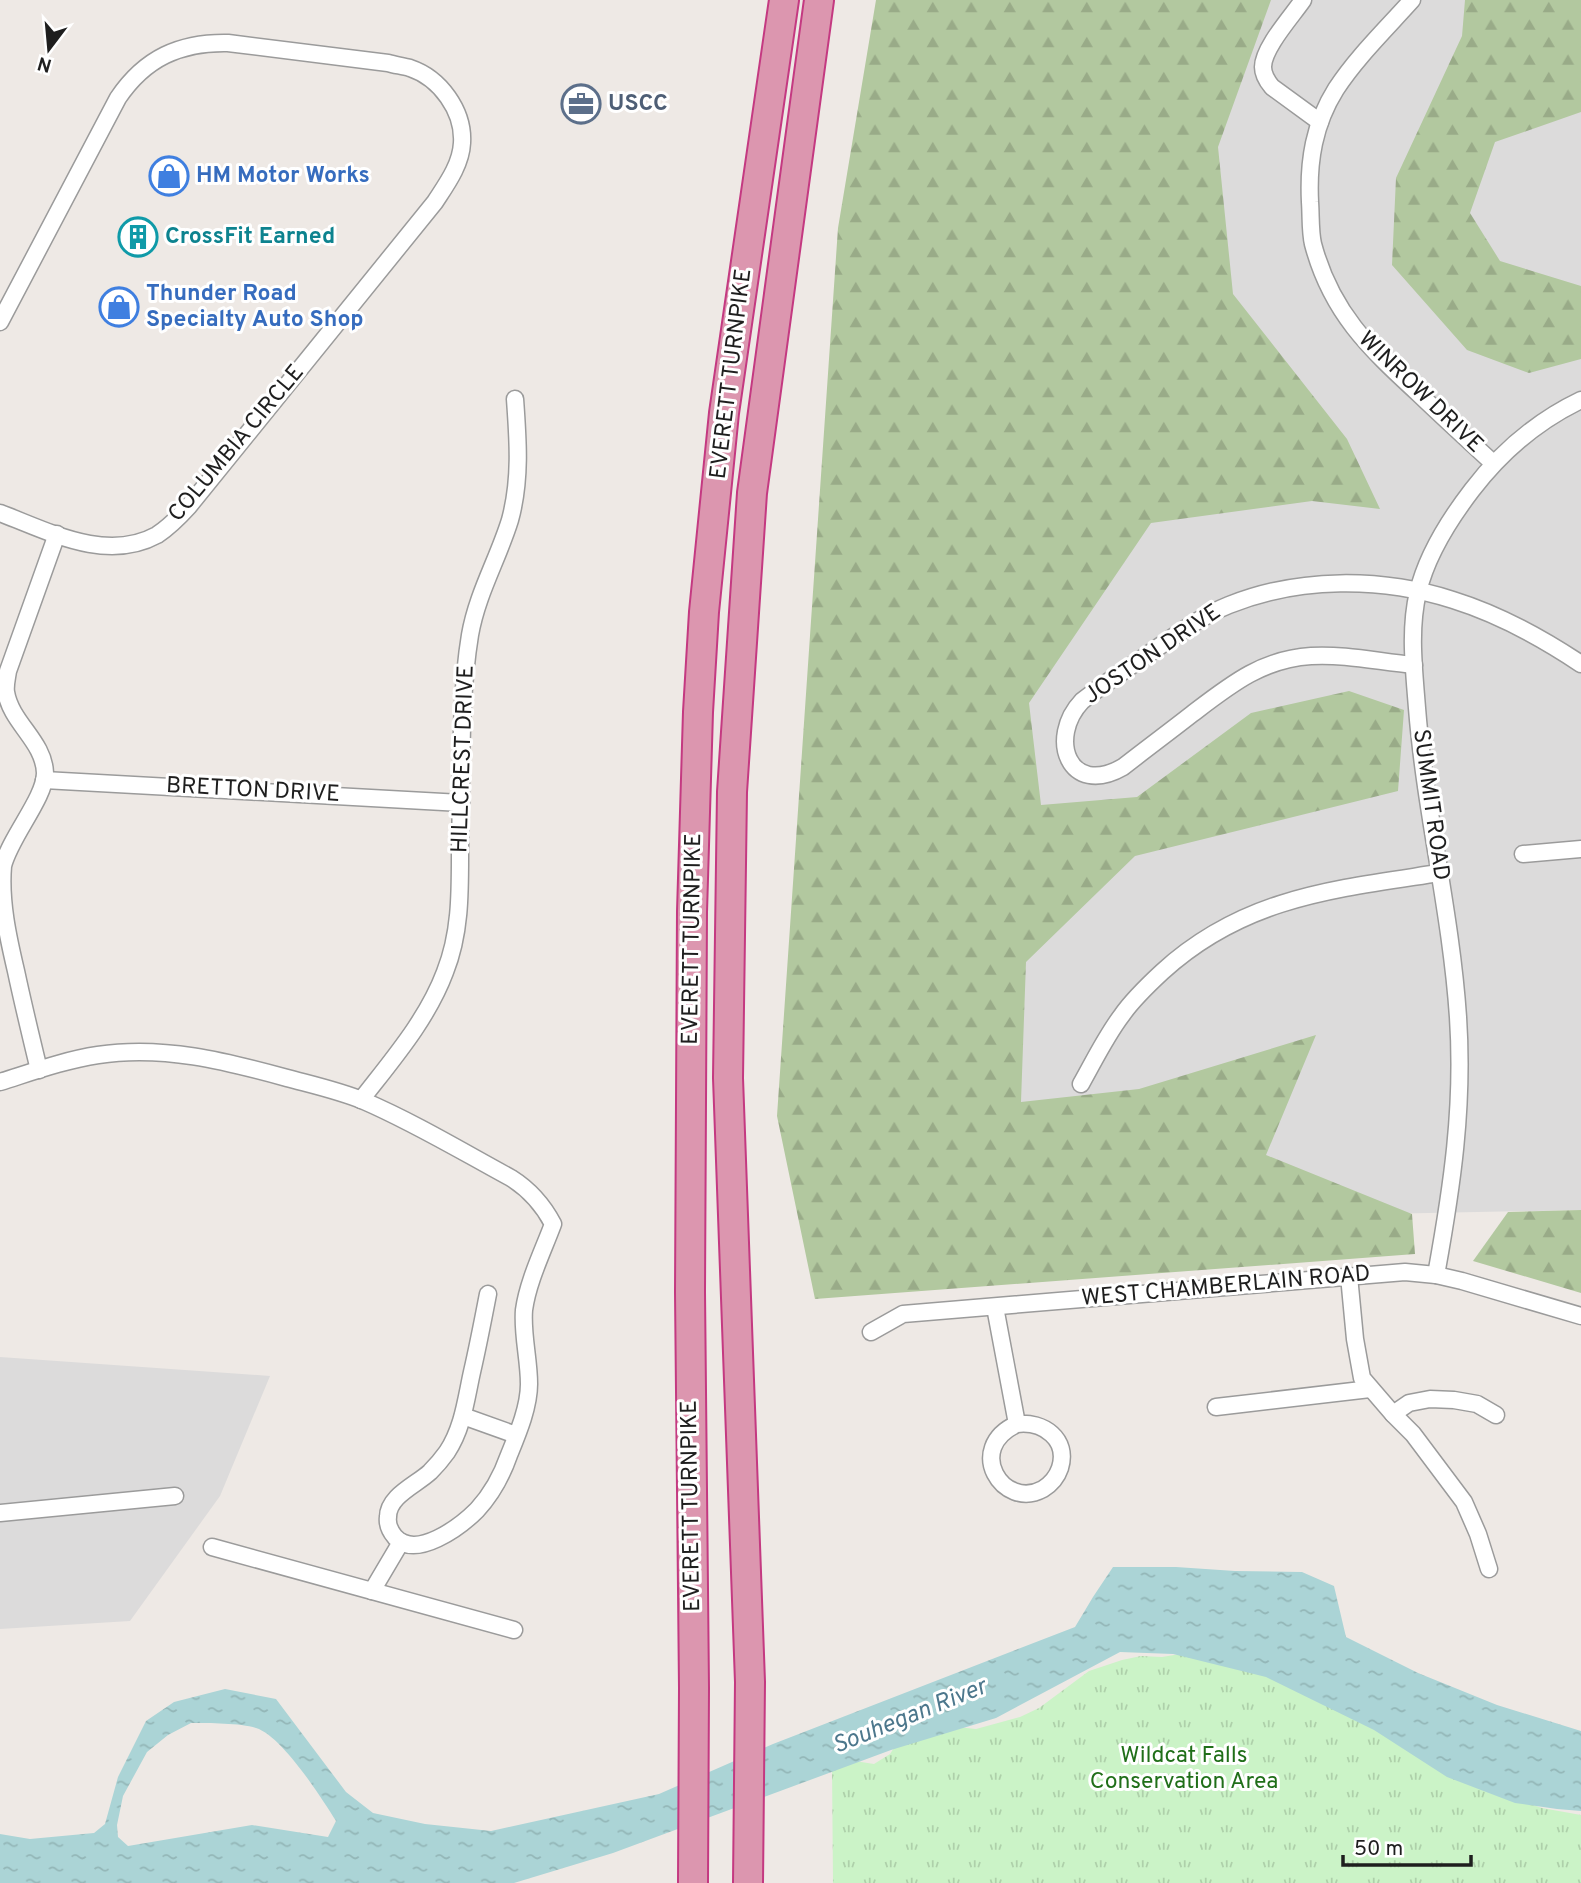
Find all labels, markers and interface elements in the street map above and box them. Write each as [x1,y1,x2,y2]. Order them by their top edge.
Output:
north arrow [14,14,84,84]
text: N [35,50,55,77]
office icon: USCC [560,83,602,125]
place label: USCC [608,90,668,119]
shop icon: HM Motor Works [148,155,190,197]
place label: HM Motor Works [196,162,370,191]
building icon: CrossFit Earned [117,216,159,258]
place label: CrossFit Earned [165,223,335,252]
street label: EVERETT TURNPIKE [705,267,759,481]
place label: Thunder Road Specialty Auto Shop [146,280,364,335]
shop icon: Thunder Road Specialty Auto Shop [98,286,140,328]
street label: WINROW DRIVE [1351,326,1489,460]
street label: COLUMBIA CIRCLE [163,359,311,529]
street label: JOSTON DRIVE [1079,599,1227,711]
street label: HILLCREST DRIVE [446,664,482,854]
street label: SUMMIT ROAD [1405,727,1455,883]
street label: BRETTON DRIVE [165,772,341,810]
street label: EVERETT TURNPIKE [677,833,709,1045]
street label: WEST CHAMBERLAIN ROAD [1080,1260,1372,1314]
street label: EVERETT TURNPIKE [676,1400,708,1612]
water label: Souhegan River [829,1672,993,1762]
park label: Wildcat Falls Conservation Area [1090,1742,1278,1797]
scale bar [1343,1824,1471,1868]
text: 50 m [1354,1836,1403,1863]

